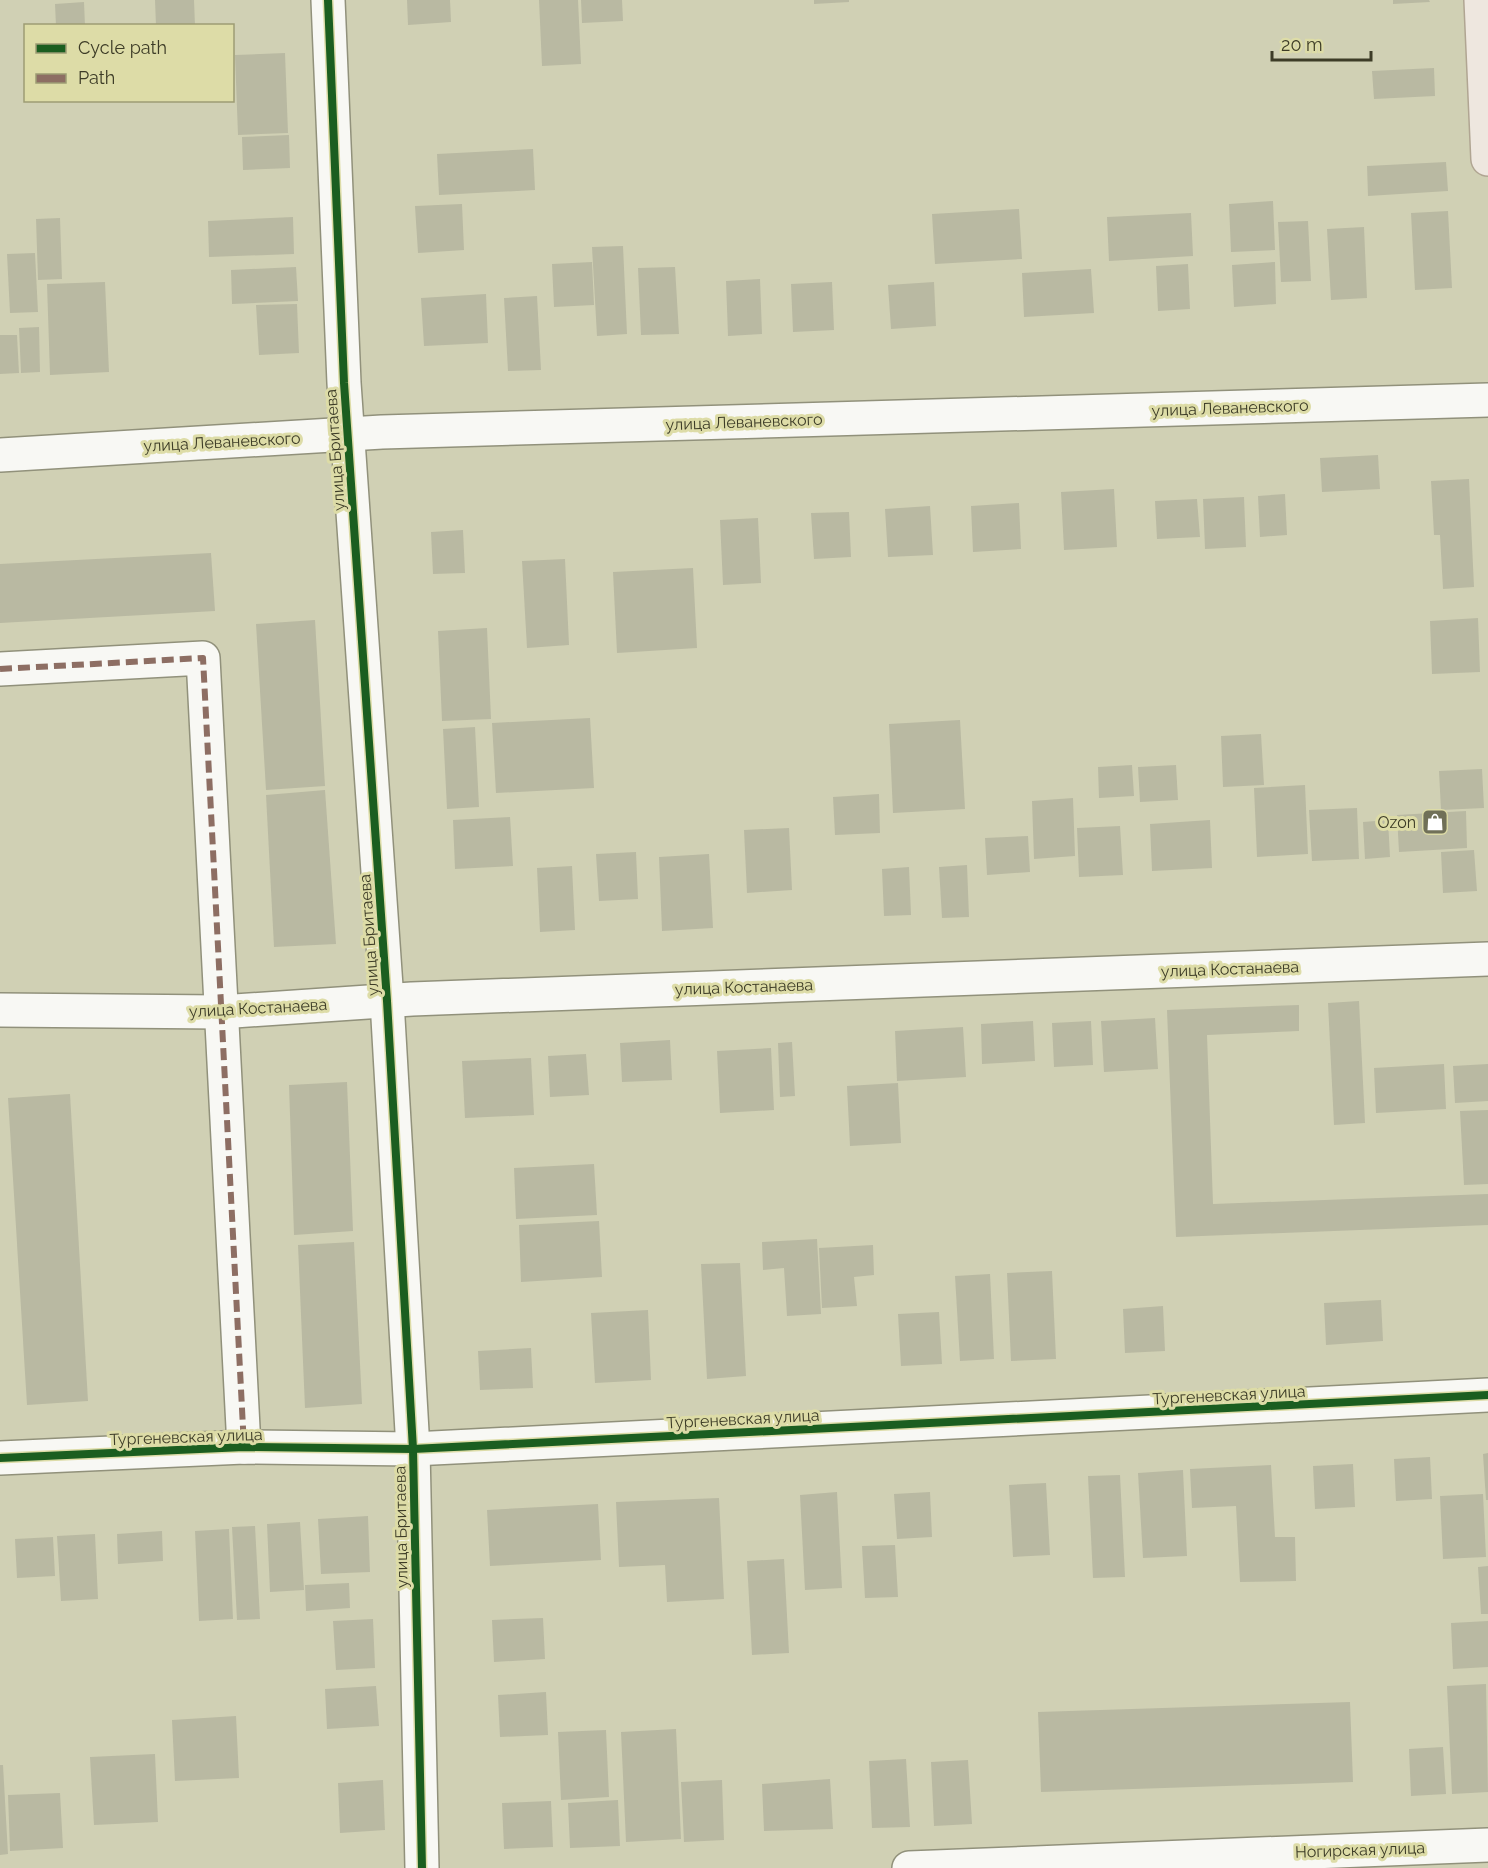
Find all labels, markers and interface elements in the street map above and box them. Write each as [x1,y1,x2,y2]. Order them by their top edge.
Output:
legend [24,24,234,102]
scale bar [1272,24,1371,62]
text: 20 m [1281,34,1323,55]
text: Cycle path [78,37,167,58]
text: Path [78,67,115,88]
street label: улица Бритаева [321,388,349,512]
street label: улица Леваневского [1151,396,1309,420]
street label: улица Леваневского [665,410,823,434]
street label: улица Леваневского [143,428,301,456]
shop icon: Ozon [1420,807,1450,837]
place label: Ozon [1377,813,1416,832]
street label: улица Бритаева [355,873,383,997]
street label: улица Костанаева [1161,957,1299,981]
street label: улица Костанаева [675,975,813,999]
street label: улица Костанаева [188,995,328,1021]
street label: Тургеневская улица [1152,1382,1306,1408]
street label: Тургеневская улица [666,1406,820,1432]
street label: Тургеневская улица [109,1425,263,1449]
street label: улица Бритаева [390,1466,412,1588]
street label: Ногирская улица [1295,1838,1425,1862]

